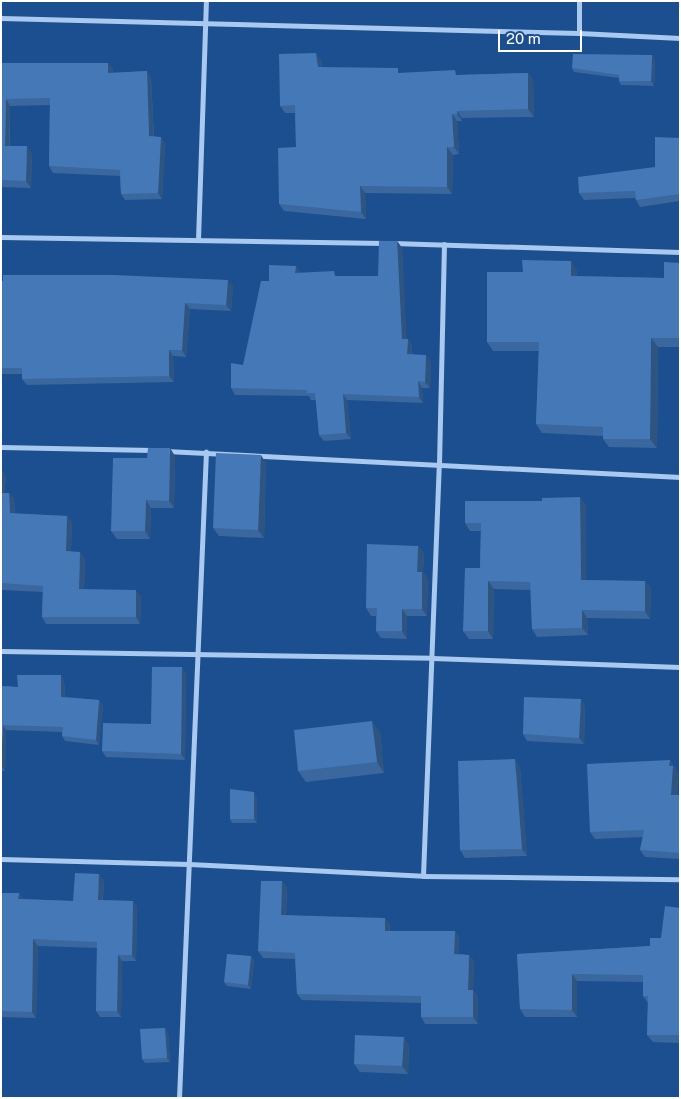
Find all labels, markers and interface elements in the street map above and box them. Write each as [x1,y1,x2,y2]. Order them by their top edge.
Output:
scale bar [501,20,585,52]
text: 20 m [506,30,541,47]

